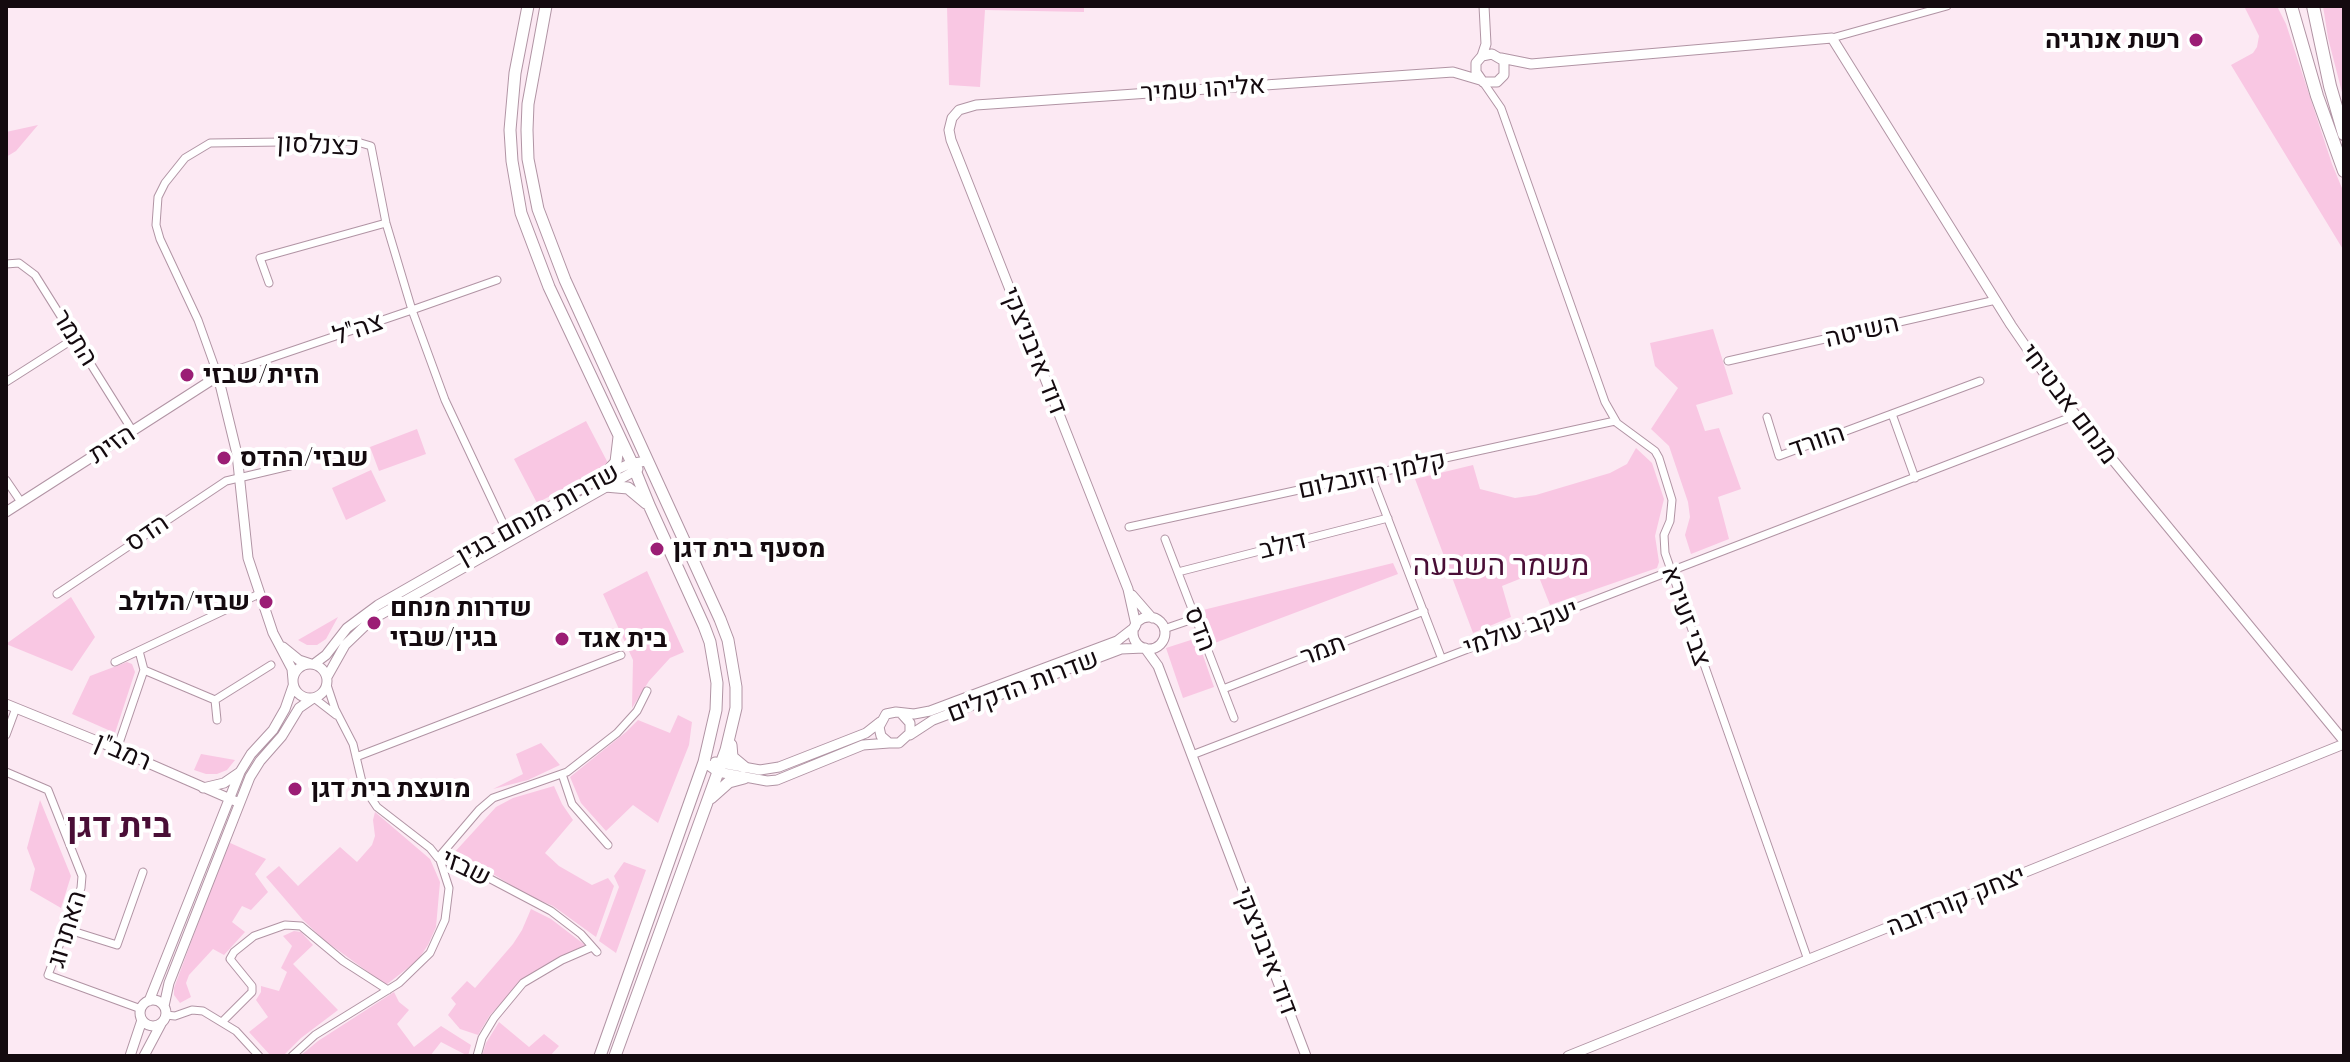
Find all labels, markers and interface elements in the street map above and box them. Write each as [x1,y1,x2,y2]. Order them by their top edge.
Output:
place label: רשת אנרגיה [2045,24,2180,56]
marker: רשת אנרגיה [2187,31,2205,49]
street label: אליהו שמיר [1140,69,1266,109]
street label: כצנלסון [276,127,360,163]
street label: דוד איבניצקי [994,283,1074,419]
street label: התמר [46,304,104,372]
street label: צה"ל [329,306,387,352]
street label: השיטה [1822,307,1902,355]
street label: מנחם אבטיחי [2014,338,2124,470]
place label: הזית/שבזי [203,359,320,391]
marker: הזית/שבזי [178,366,196,384]
street label: הוורד [1785,417,1849,465]
street label: הזית [83,418,141,470]
place label: שבזי/ההדס [240,442,369,474]
street label: קלמן רוזנבלום [1295,444,1449,506]
marker: שבזי/ההדס [215,449,233,467]
street label: שדרות מנחם בגין [451,456,625,572]
street label: הדס [119,507,175,559]
street label: דולב [1256,524,1310,566]
place label: מסעף בית דגן [673,533,825,565]
marker: מסעף בית דגן [648,540,666,558]
district label: משמר השבעה [1413,548,1589,584]
street label: צבי זעירא [1654,562,1718,670]
place label: שבזי/הלולב [118,586,250,618]
place label: שדרות מנחם בגין/שבזי [390,592,532,654]
marker: שבזי/הלולב [257,593,275,611]
street label: יעקב עולמי [1459,593,1583,663]
street label: הדס [1177,602,1223,656]
marker: שדרות מנחם בגין/שבזי [365,614,383,632]
place label: בית אגד [578,623,667,655]
street label: תמר [1296,627,1350,673]
marker: בית אגד [553,630,571,648]
street label: שדרות הדקלים [943,643,1103,729]
street label: רמב"ן [90,726,156,778]
place label: מועצת בית דגן [311,773,471,805]
marker: מועצת בית דגן [286,780,304,798]
district label: בית דגן [67,806,171,846]
street label: שבזי [436,843,496,893]
street label: יצחק קורדובה [1882,859,2030,943]
street label: דוד איבניצקי [1227,882,1305,1020]
street label: האתרוג [41,887,93,971]

